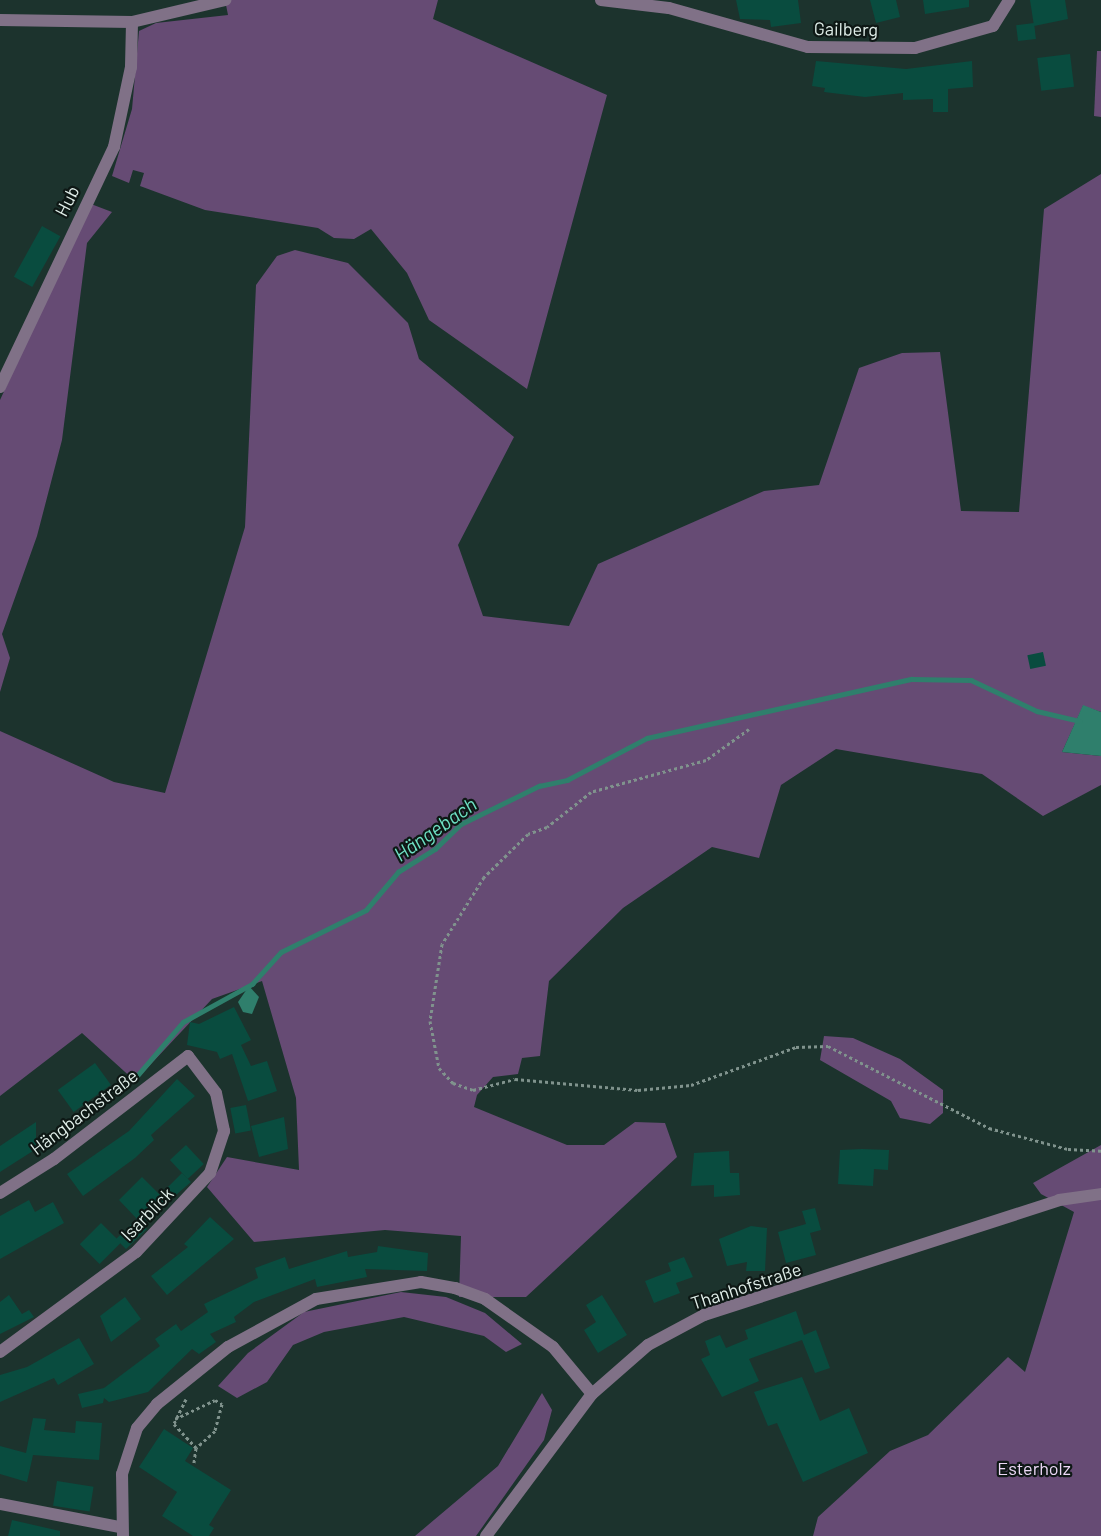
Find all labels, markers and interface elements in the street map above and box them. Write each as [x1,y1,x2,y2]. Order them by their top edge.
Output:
street label: Gailberg [814,18,878,40]
street label: Hub [50,182,84,220]
water label: Hängebach [389,792,481,866]
street label: Hängbachstraße [26,1065,142,1159]
street label: Isarblick [116,1183,178,1245]
street label: Thanhofstraße [688,1258,804,1314]
park label: Esterholz [997,1457,1071,1479]

